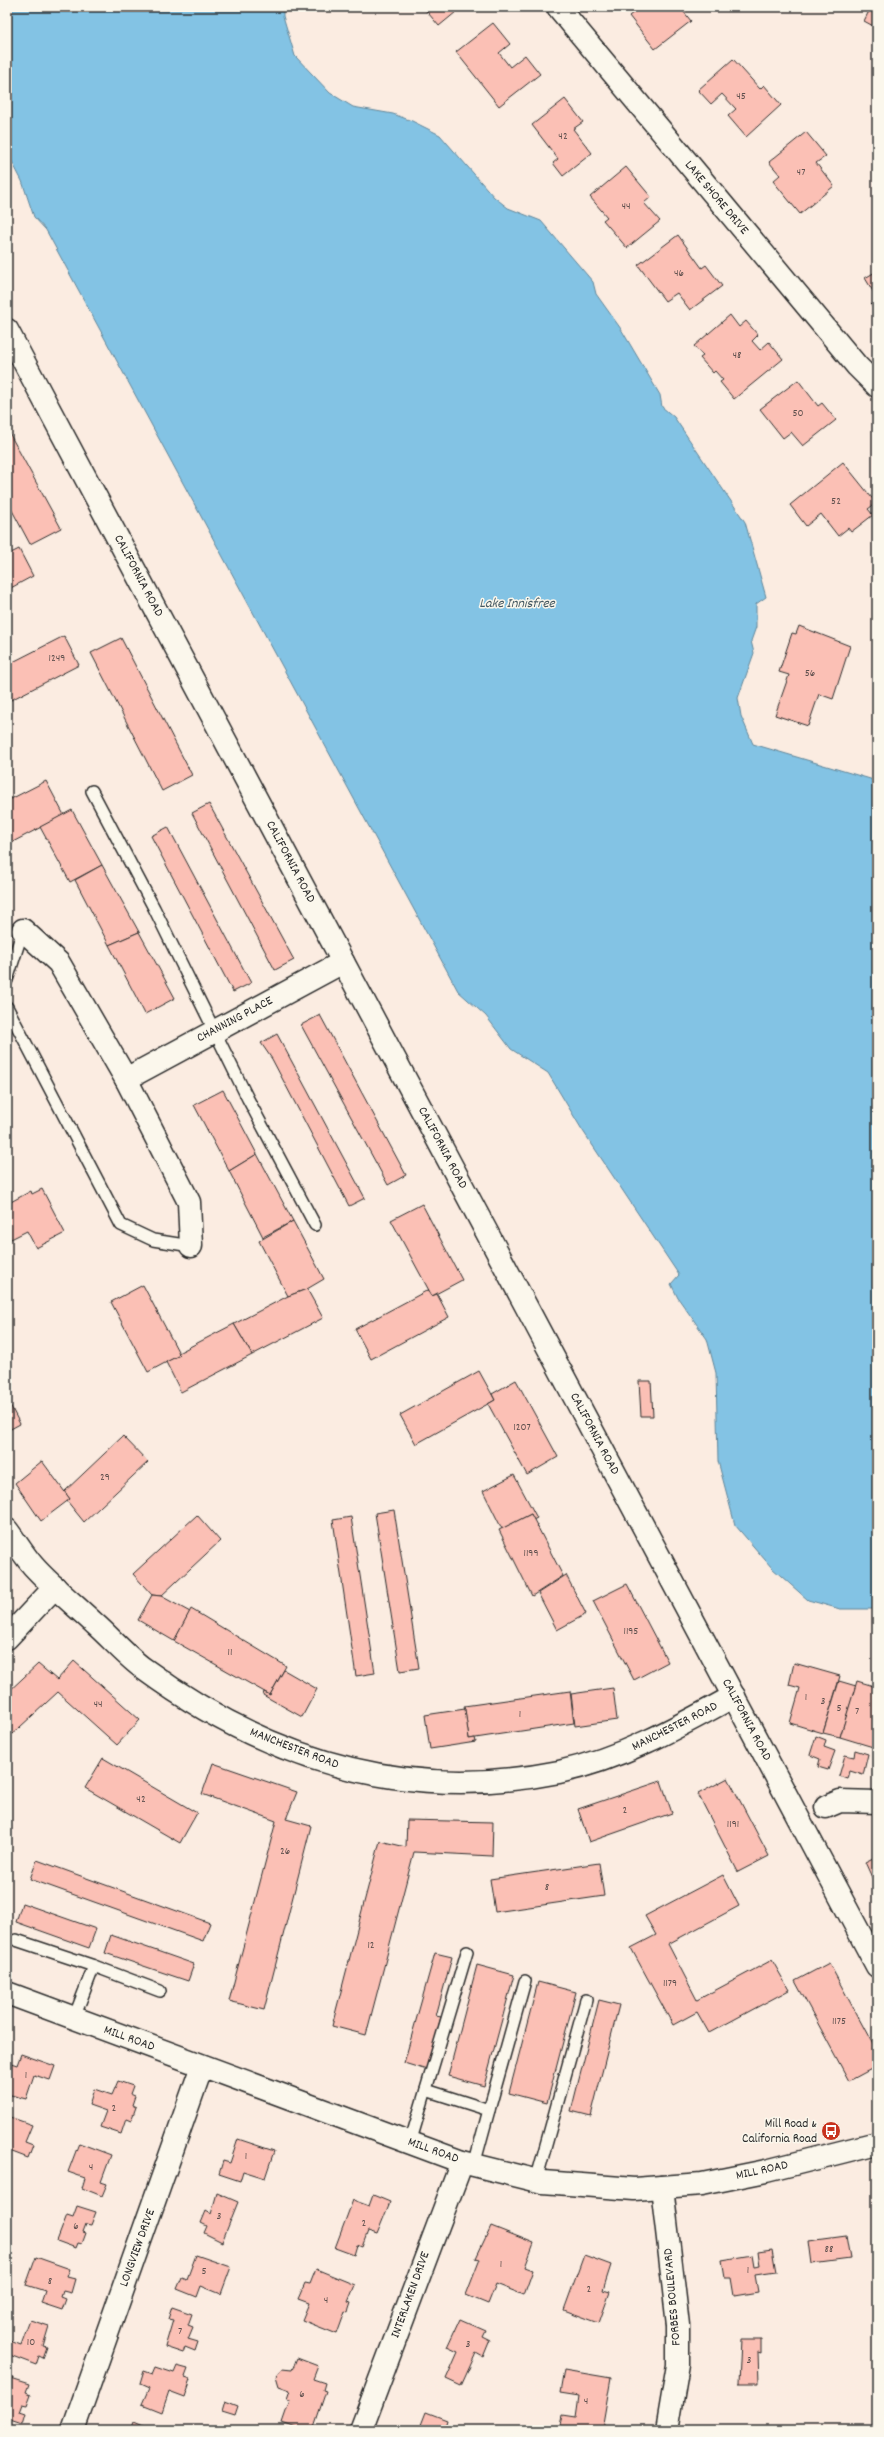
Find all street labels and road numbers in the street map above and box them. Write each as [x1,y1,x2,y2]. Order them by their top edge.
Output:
street label: LAKE SHORE DRIVE [679,157,753,239]
street label: CALIFORNIA ROAD [108,532,168,621]
street label: CALIFORNIA ROAD [260,818,320,907]
street label: CHANNING PLACE [194,992,276,1048]
street label: CALIFORNIA ROAD [412,1104,472,1193]
street label: CALIFORNIA ROAD [564,1390,624,1479]
street label: CALIFORNIA ROAD [716,1676,776,1765]
street label: MANCHESTER ROAD [629,1697,721,1757]
street label: MANCHESTER ROAD [247,1723,341,1775]
street label: MILL ROAD [101,2021,157,2057]
street label: MILL ROAD [405,2133,461,2169]
street label: MILL ROAD [734,2156,790,2186]
street label: LONGVIEW DRIVE [115,2206,161,2290]
street label: FORBES BOULEVARD [659,2247,687,2347]
street label: INTERLAKEN DRIVE [387,2249,435,2341]

